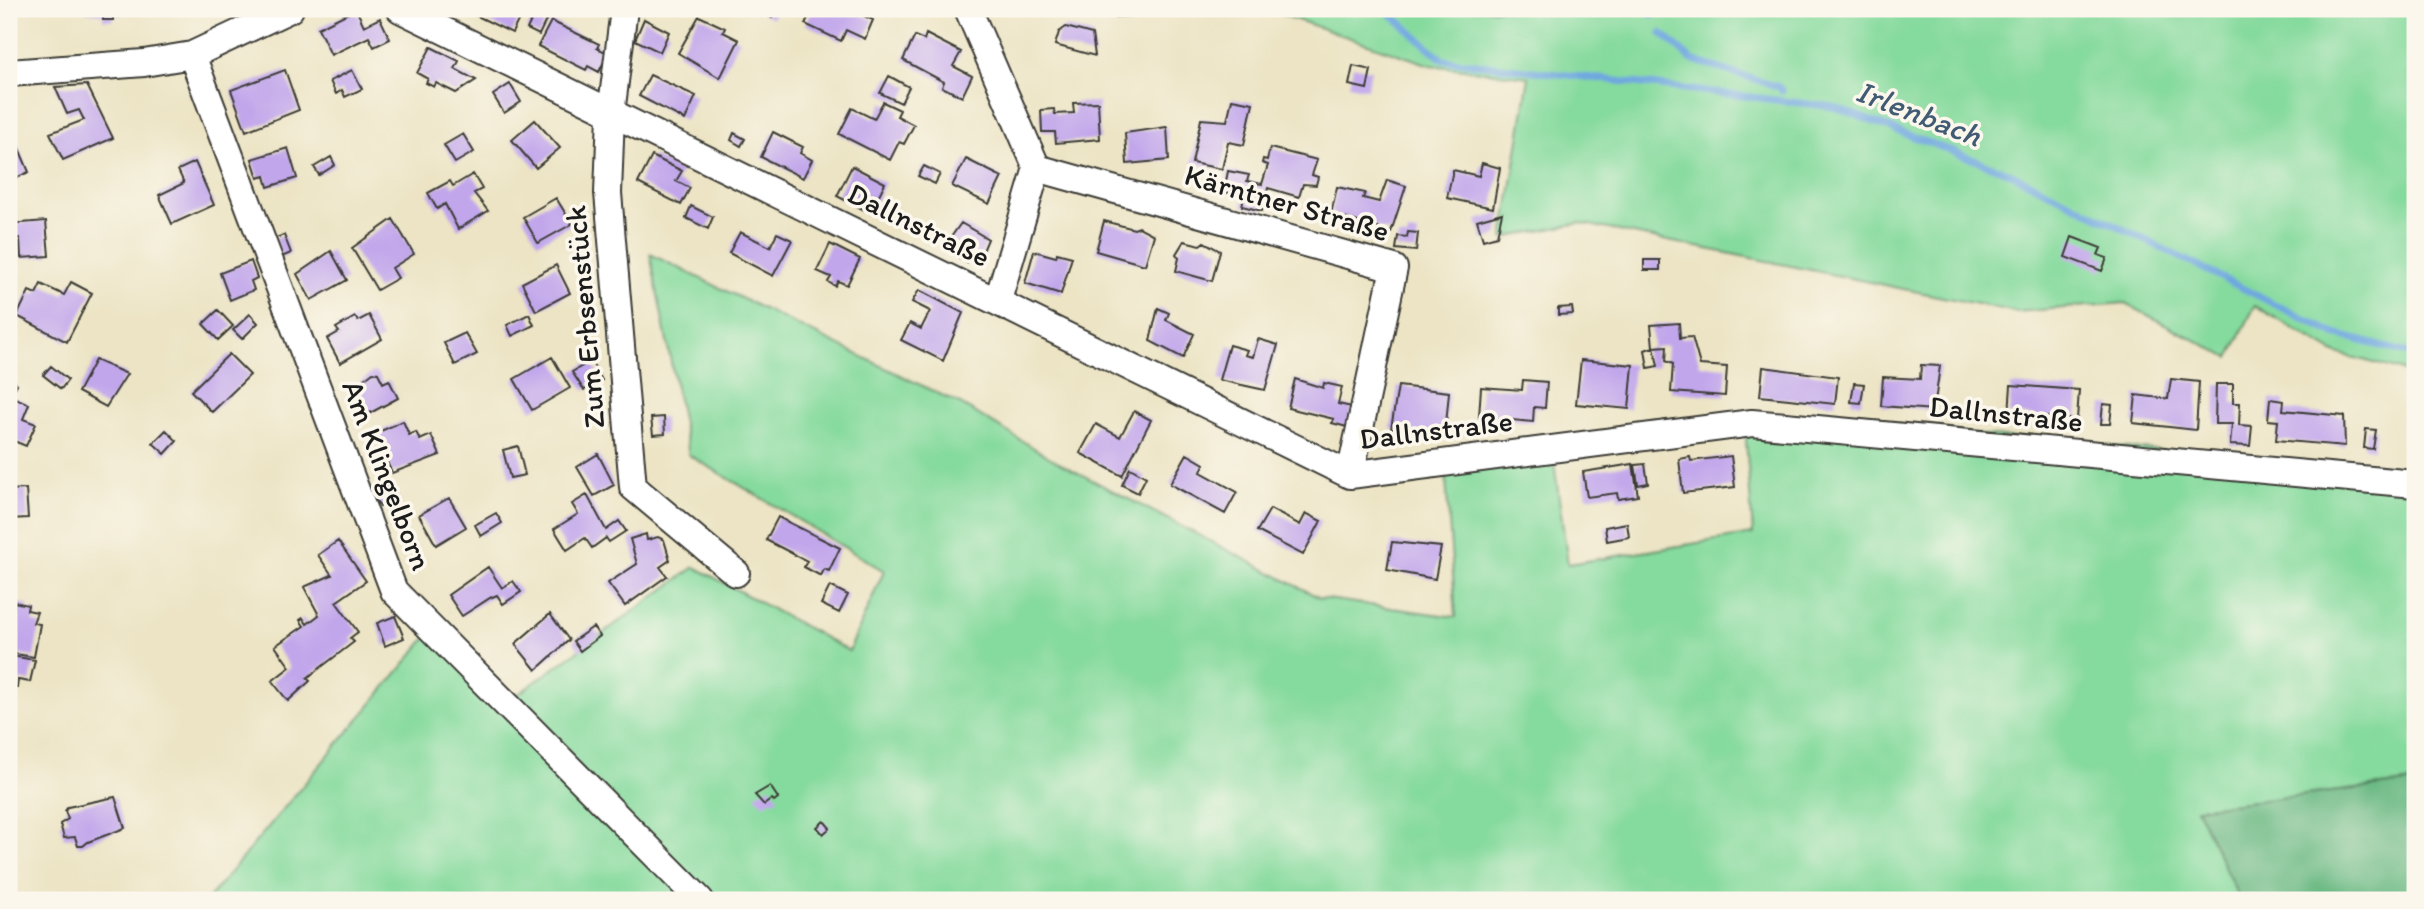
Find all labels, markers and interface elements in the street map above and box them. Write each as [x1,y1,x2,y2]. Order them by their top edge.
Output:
water label: Irlenbach [1851,72,1987,154]
street label: Kärntner Straße [1181,156,1394,249]
street label: Dallnstraße [842,174,997,275]
street label: Zum Erbsenstück [556,204,613,430]
street label: Am Klingelborn [334,375,441,575]
street label: Dallnstraße [1927,387,2085,440]
street label: Dallnstraße [1357,402,1515,457]

